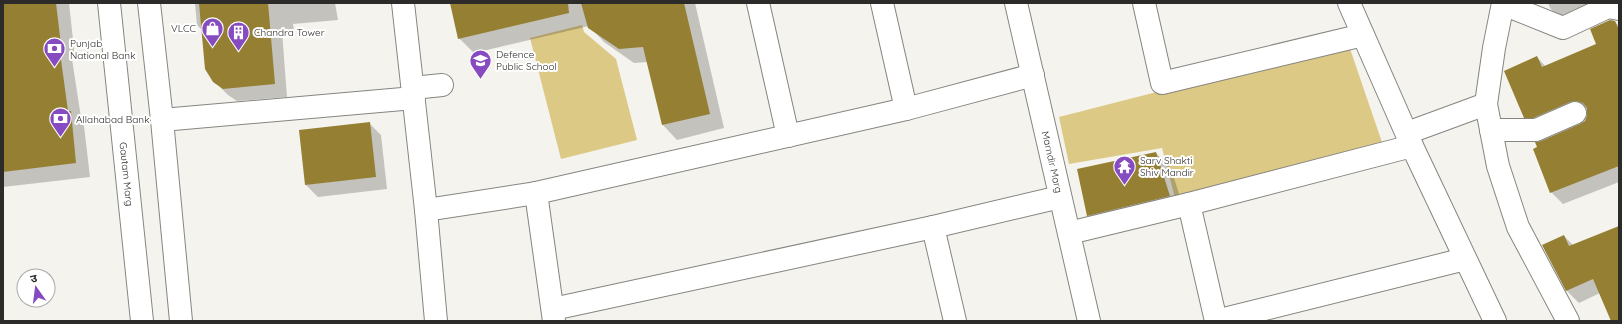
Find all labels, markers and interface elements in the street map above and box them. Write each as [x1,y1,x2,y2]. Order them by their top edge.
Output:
shop icon: VLCC [199,15,225,48]
building icon: Chandra Tower [225,19,251,52]
place label: VLCC [171,22,196,35]
place label: Chandra Tower [254,26,325,39]
bank icon: Punjab National Bank [41,36,67,69]
place label: Punjab National Bank [70,37,135,62]
school or university icon: Defence Public School [467,47,493,80]
place label: Defence Public School [496,48,557,73]
bank icon: Allahabad Bank [48,106,74,139]
place label: Allahabad Bank [76,113,149,126]
street label: Marndir Marg [1039,130,1065,194]
street label: Gautam Marg [116,141,136,207]
temple icon: Sarv Shakti Shiv Mandir [1111,153,1137,186]
place label: Sarv Shakti Shiv Mandir [1140,154,1194,179]
north arrow [16,268,56,308]
text: उ [29,271,39,286]

